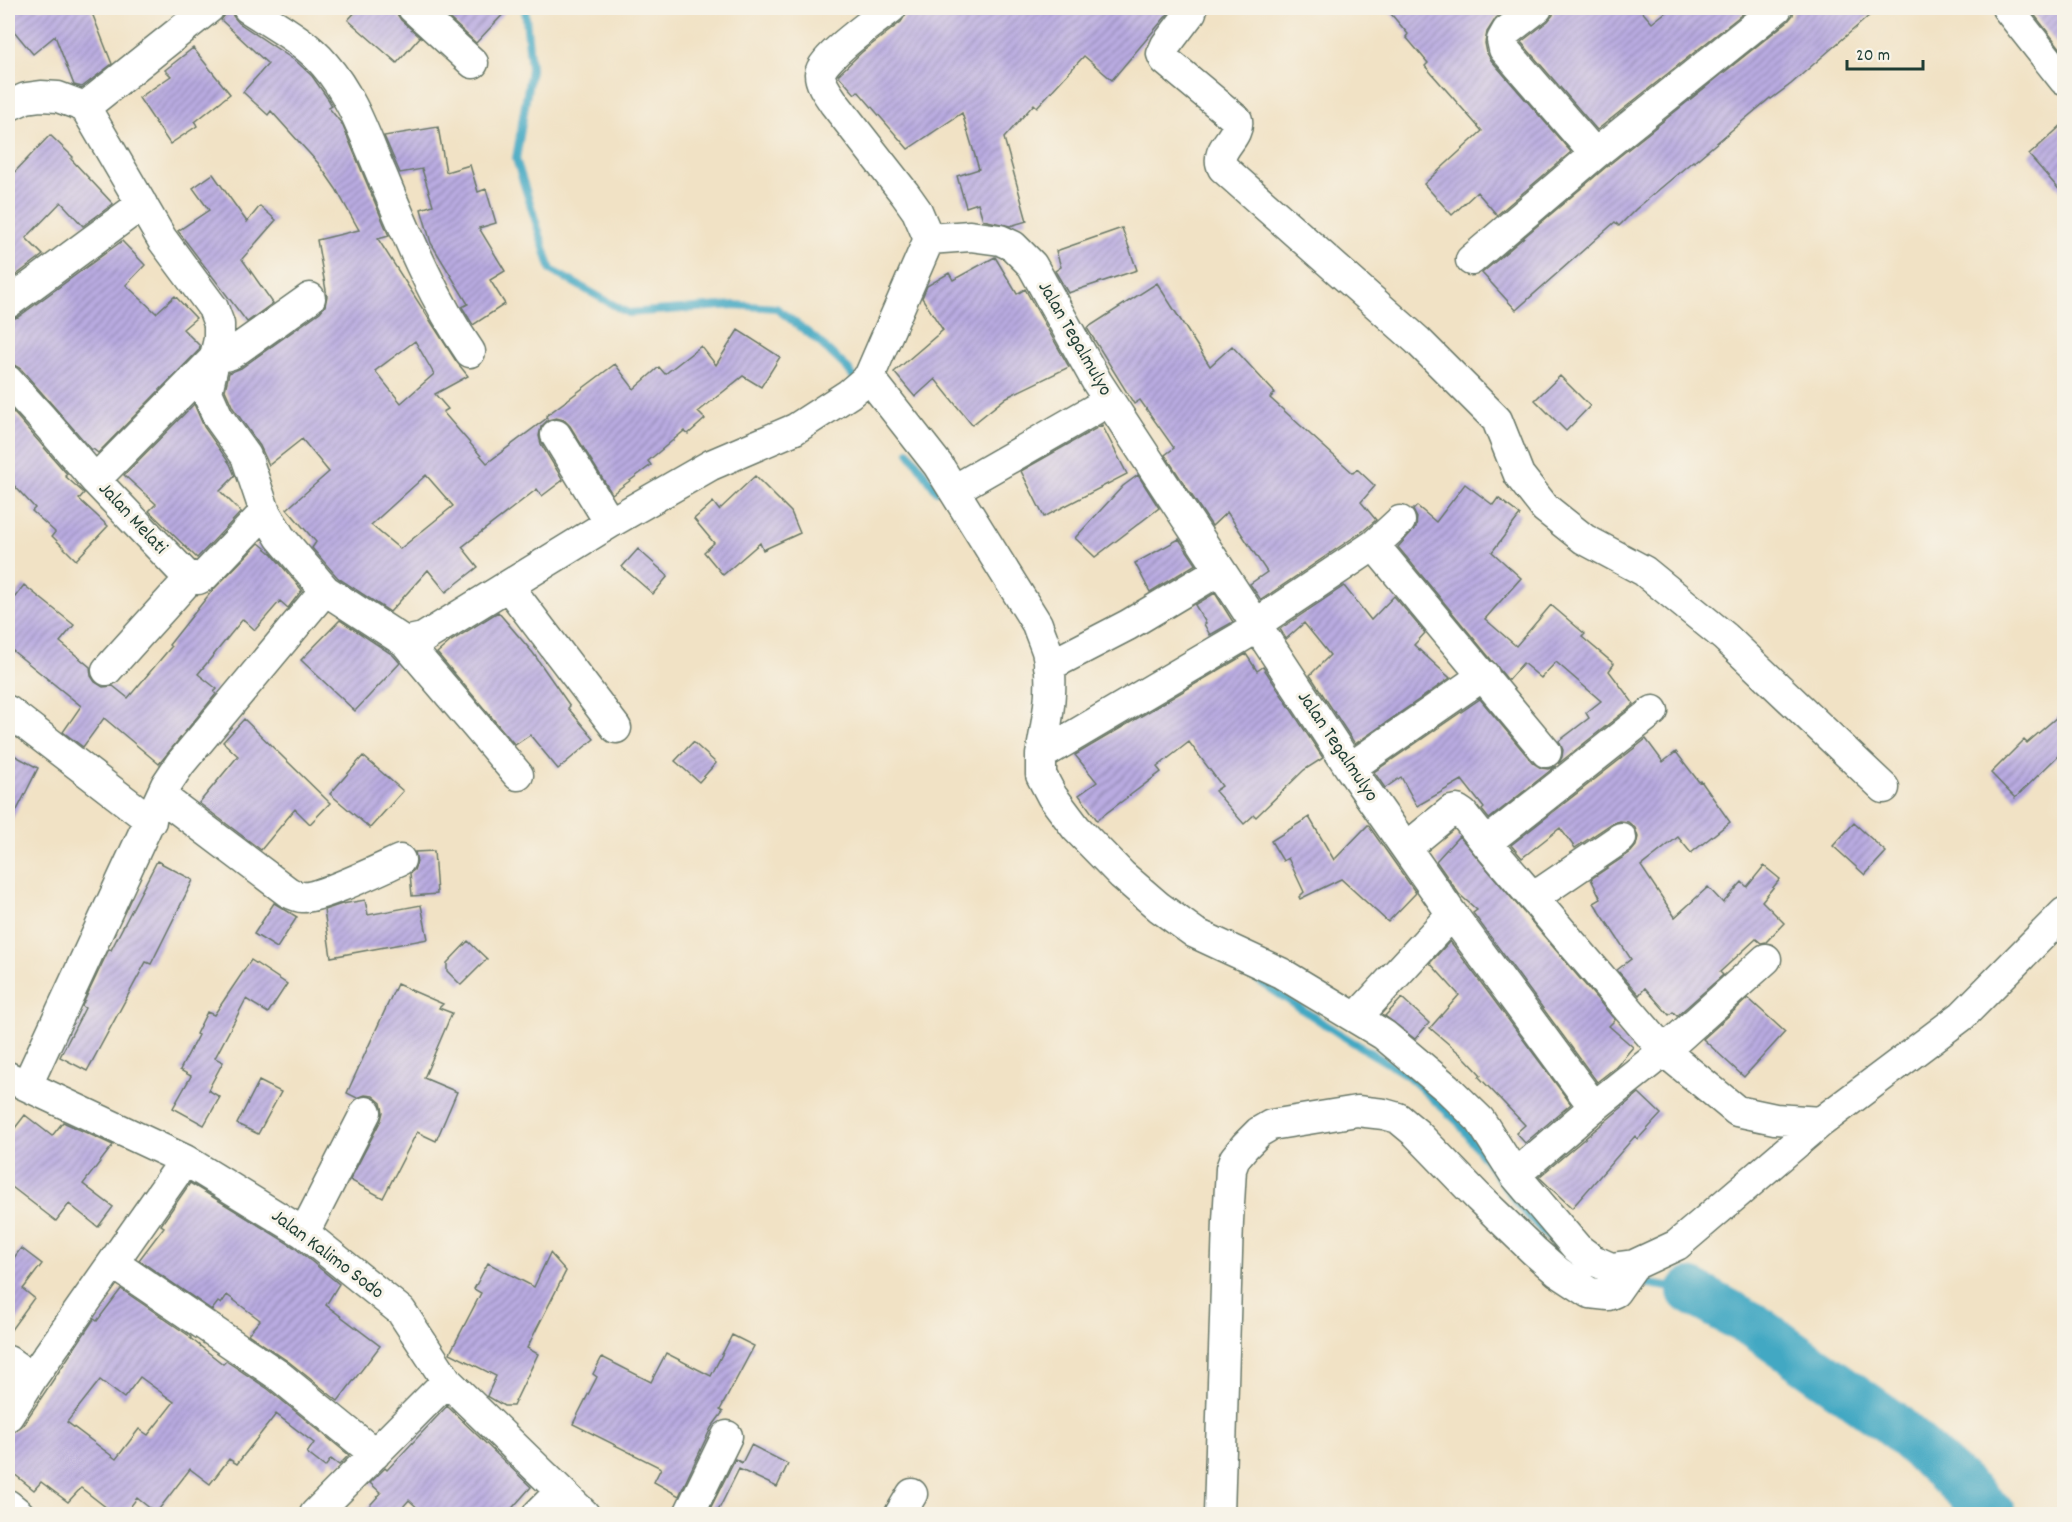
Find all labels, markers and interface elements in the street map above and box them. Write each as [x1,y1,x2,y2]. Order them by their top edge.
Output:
scale bar [1847,33,1924,71]
text: 20 m [1856,44,1890,69]
street label: Jalan Tegalmulyo [1030,276,1118,402]
street label: Jalan Melati [91,476,173,562]
street label: Jalan Tegalmulyo [1289,686,1385,808]
street label: Jalan Kalimo Sodo [265,1203,389,1307]

